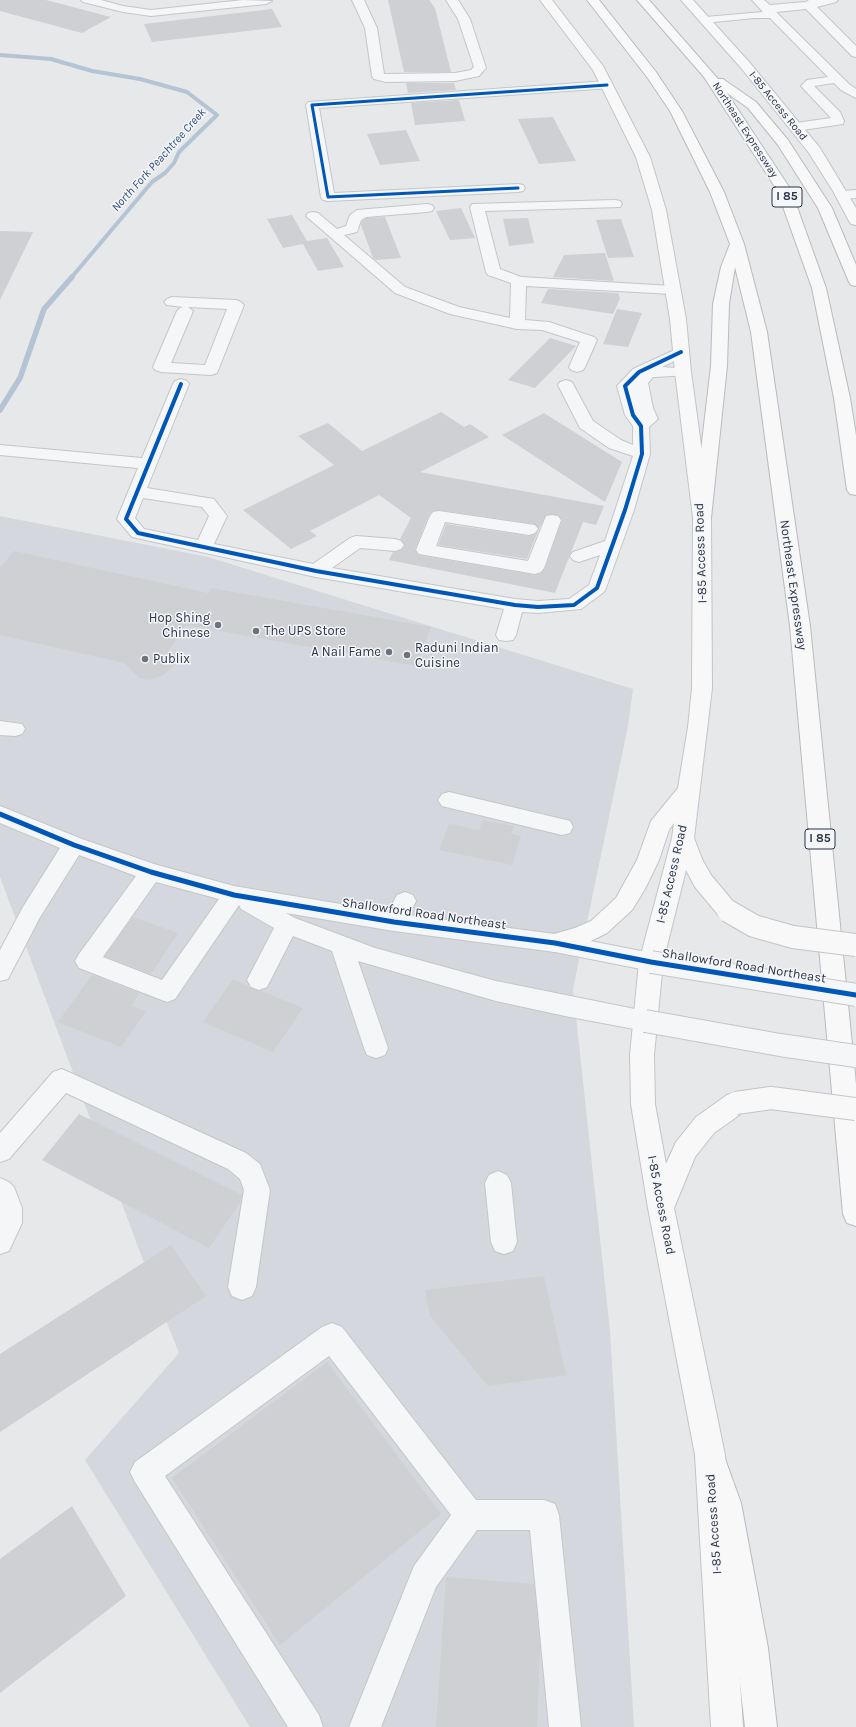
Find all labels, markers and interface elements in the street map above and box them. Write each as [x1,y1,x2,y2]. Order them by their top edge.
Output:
street label: I-85 Access Road [746,69,810,143]
street label: Northeast Expressway [709,80,781,180]
water label: North Fork Peachtree Creek [109,105,209,215]
road number: I 85 [772,187,802,207]
street label: I-85 Access Road [691,502,711,604]
street label: Northeast Expressway [776,519,810,651]
place label: Hop Shing Chinese [149,610,210,641]
marker: Hop Shing Chinese [213,620,223,630]
place label: The UPS Store [264,623,346,639]
marker: The UPS Store [251,626,261,636]
place label: Raduni Indian Cuisine [415,640,499,671]
place label: A Nail Fame [311,644,381,660]
marker: A Nail Fame [384,647,394,657]
marker: Raduni Indian Cuisine [402,650,412,660]
place label: Publix [153,651,190,667]
marker: Publix [140,654,150,664]
street label: I-85 Access Road [653,823,691,925]
road number: I 85 [805,829,835,849]
street label: Shallowford Road Northeast [341,895,507,933]
street label: Shallowford Road Northeast [661,945,827,987]
street label: I-85 Access Road [644,1154,678,1256]
street label: I-85 Access Road [703,1473,725,1575]

